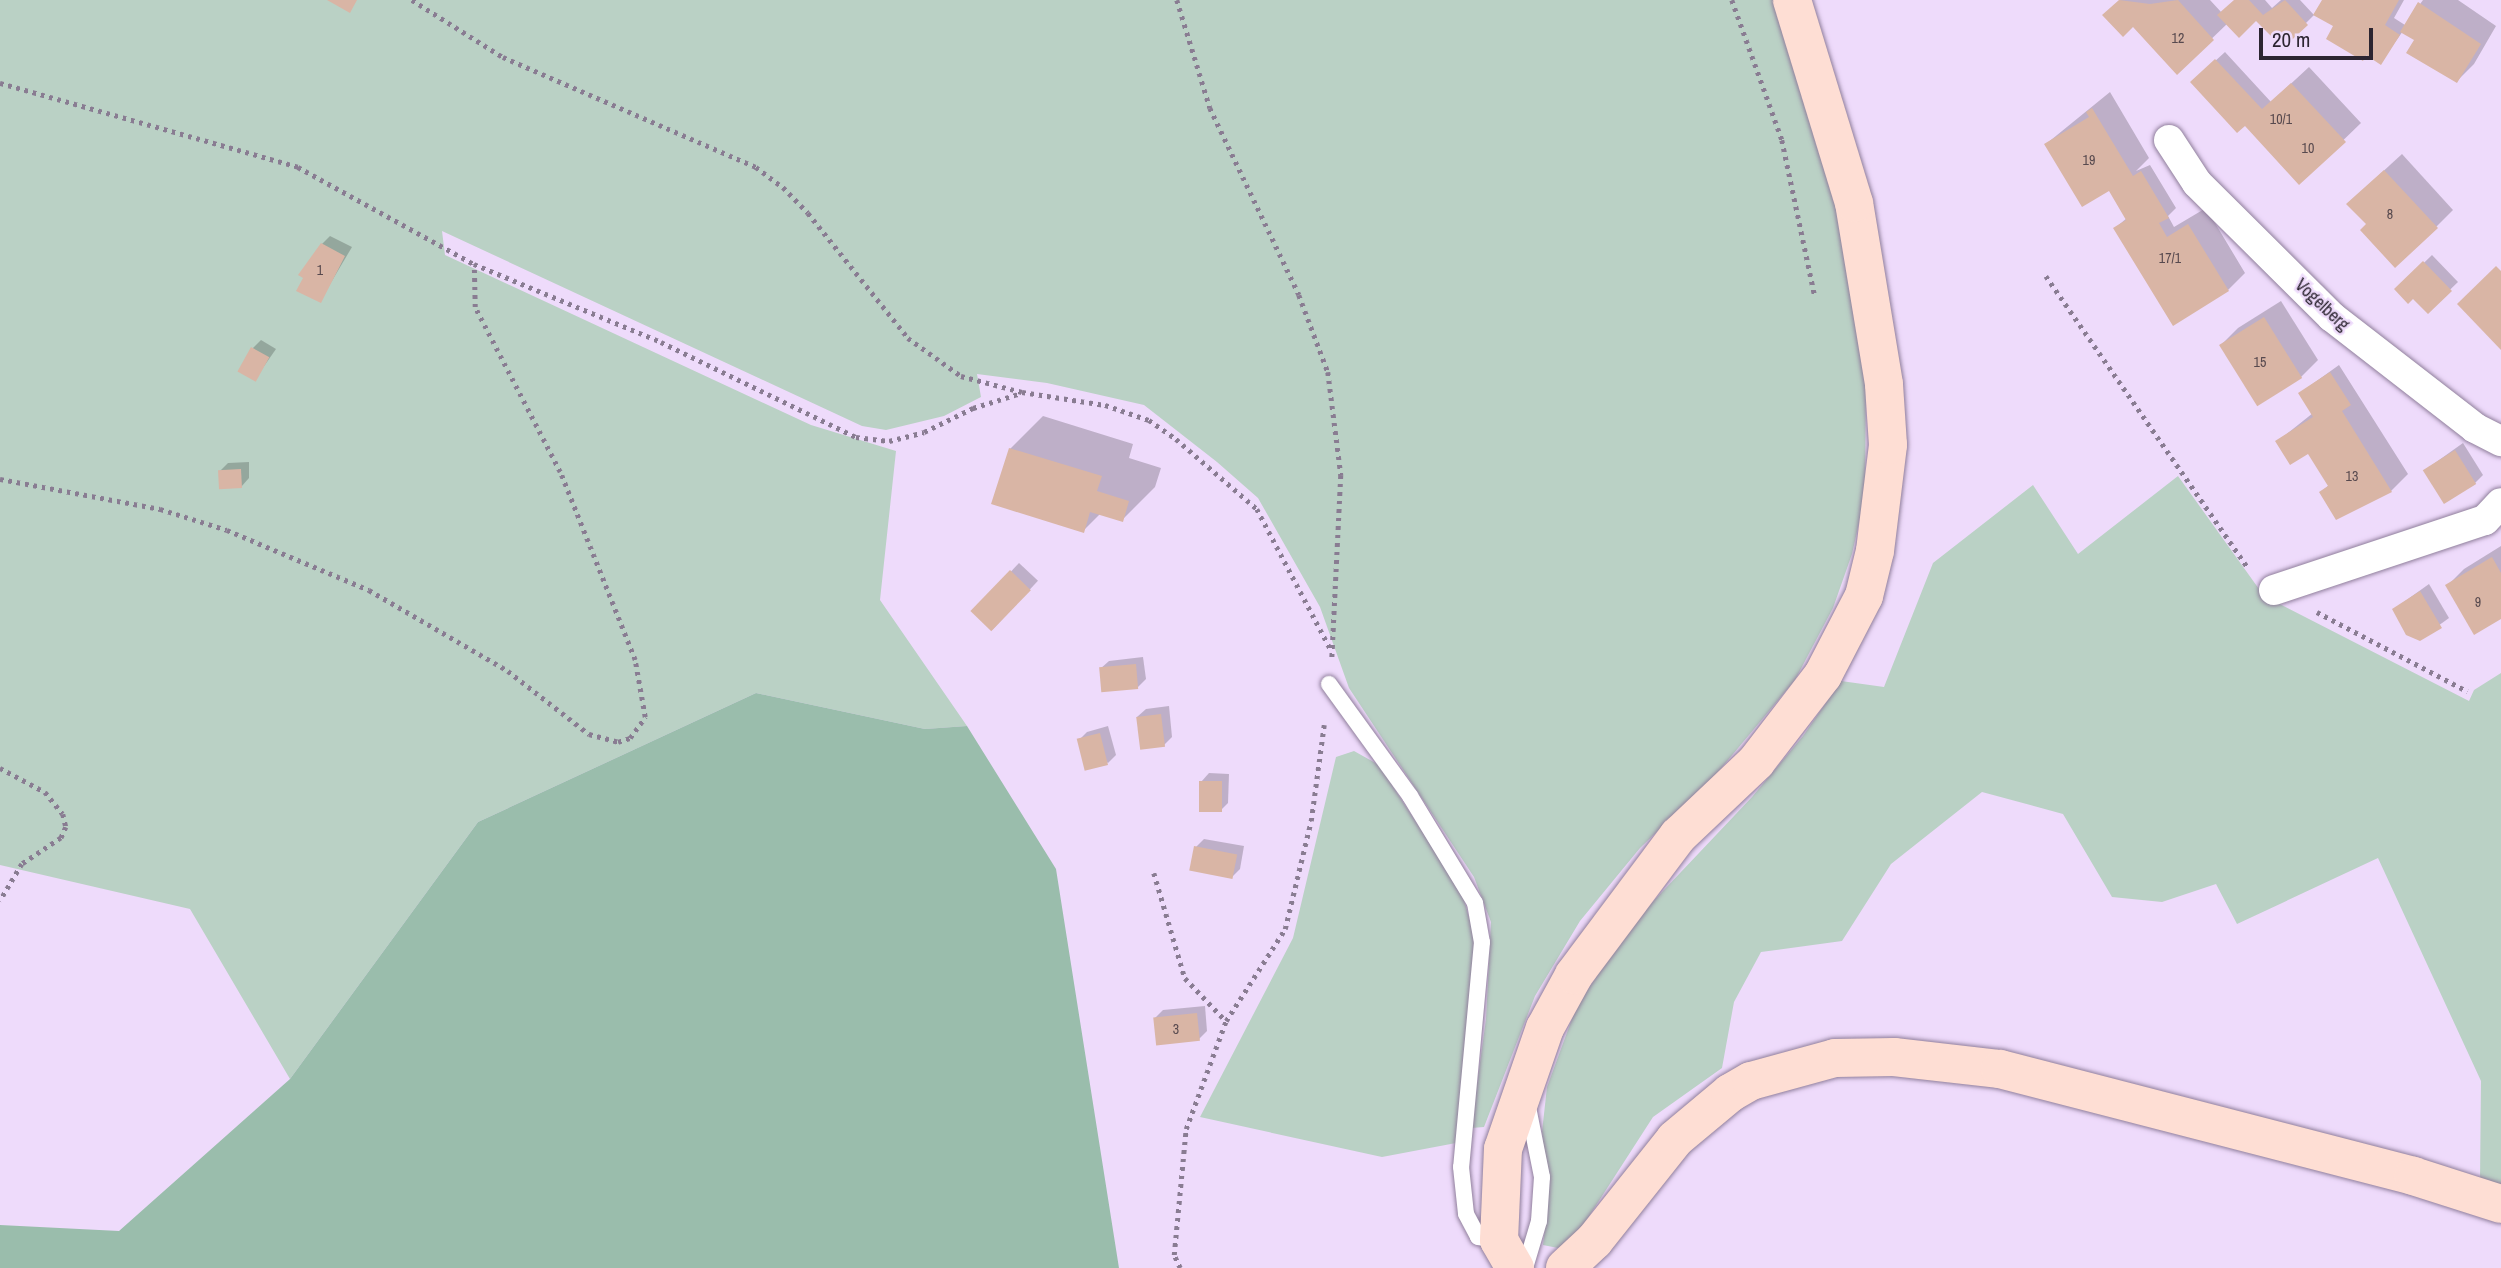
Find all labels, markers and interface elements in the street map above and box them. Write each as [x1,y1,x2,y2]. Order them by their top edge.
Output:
scale bar [2263,14,2377,58]
text: 20 m [2272,25,2310,54]
house number: 12 [2172,30,2184,46]
house number: 10/1 [2270,111,2292,127]
house number: 10 [2302,140,2314,156]
house number: 19 [2083,152,2095,168]
house number: 8 [2387,206,2393,222]
house number: 17/1 [2159,250,2181,266]
house number: 1 [317,262,323,278]
street label: Vogelberg [2290,274,2354,336]
house number: 15 [2254,354,2266,370]
house number: 13 [2346,468,2358,484]
house number: 9 [2475,594,2481,610]
house number: 3 [1173,1021,1179,1037]

